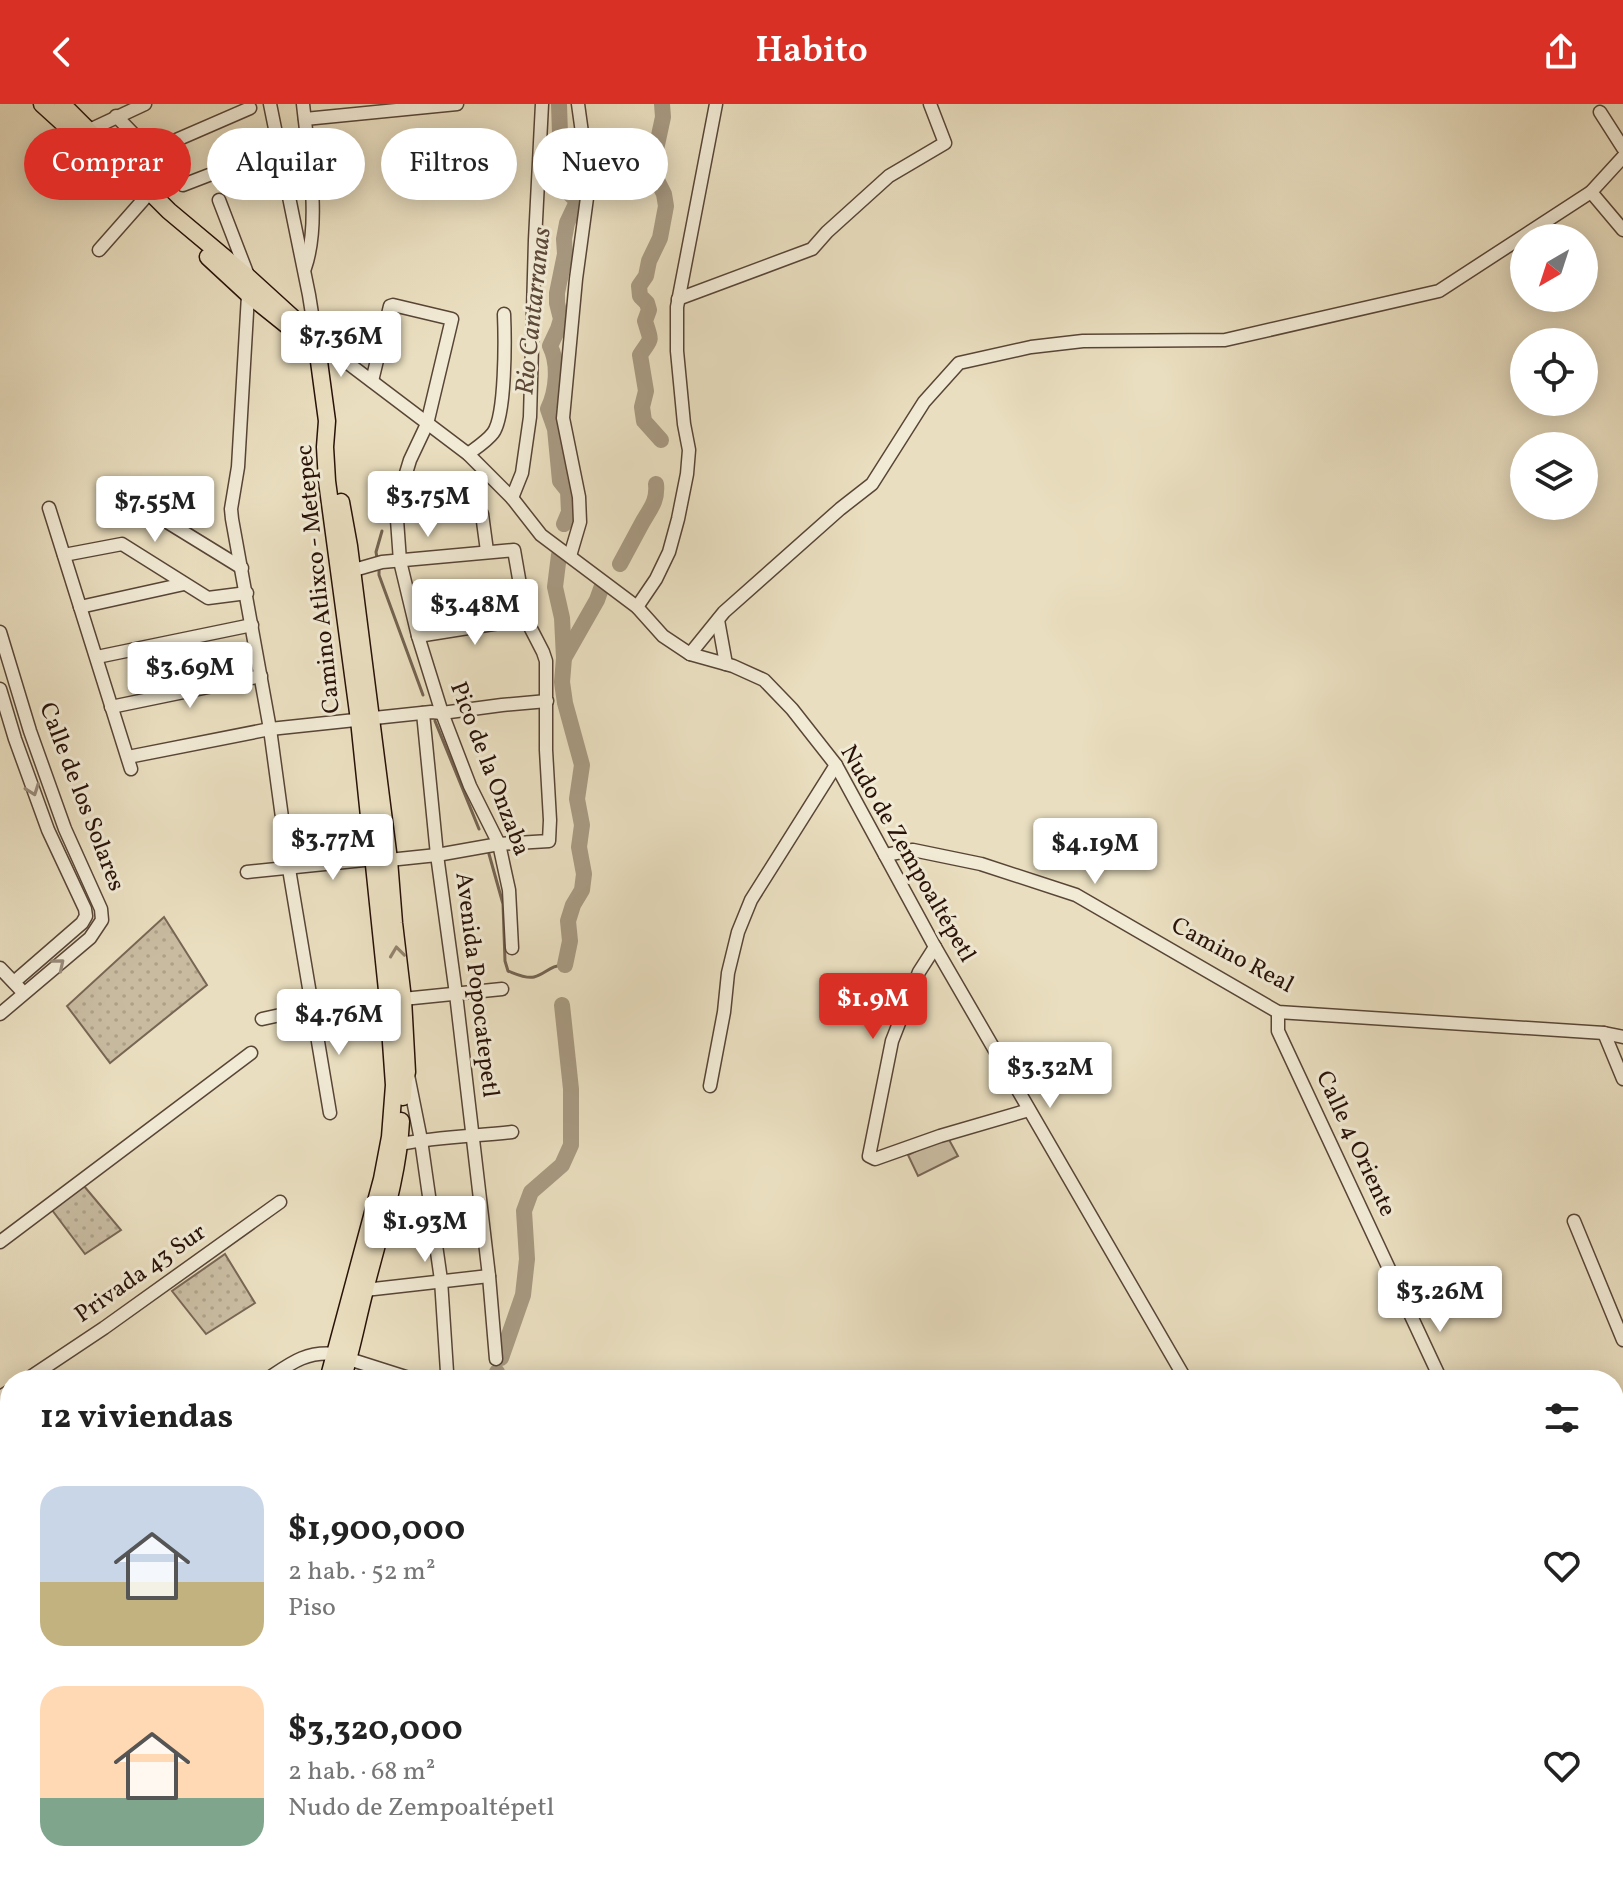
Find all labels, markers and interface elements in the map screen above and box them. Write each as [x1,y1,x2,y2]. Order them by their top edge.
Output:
text: Habito [755,27,868,77]
icon: back [40,30,84,74]
icon: share [1539,30,1583,74]
chip: Comprar [24,128,191,200]
chip: Alquilar [207,128,365,200]
chip: Filtros [381,128,517,200]
chip: Nuevo [533,128,668,200]
north arrow [1510,224,1598,312]
map controls [1510,224,1598,520]
water label: Rio Cantarranas [507,225,561,397]
pin: $7.36M [276,311,406,379]
text: $7.36M [299,319,383,355]
button: locate [1510,328,1598,416]
button: layers [1510,432,1598,520]
street label: Camino Atlixco - Metepec [288,443,350,715]
pin: $3.75M [363,471,493,539]
pin: $7.55M [90,476,220,544]
text: $3.75M [386,479,470,515]
text: $7.55M [114,484,196,520]
pin: $3.48M [410,579,540,647]
text: $3.48M [430,587,520,623]
pin: $3.69M [125,642,255,710]
text: $3.69M [146,650,234,686]
street label: Pico de la Onzaba [440,677,538,861]
street label: Calle de los Solares [29,698,133,896]
street label: Nudo de Zempoaltépetl [831,739,983,969]
one-way arrow [23,782,40,796]
pin: $3.77M [268,814,398,882]
pin: $4.19M [1030,818,1160,886]
text: $3.77M [291,822,375,858]
text: $4.19M [1051,826,1139,862]
street label: Avenida Popocatepetl [445,871,507,1099]
street label: Camino Real [1165,909,1299,1003]
one-way arrow [389,945,406,958]
one-way arrow [50,959,65,974]
pin: $1.9M [817,973,929,1041]
text: $1.9M [837,981,909,1017]
pin: $4.76M [274,989,404,1057]
text: $4.76M [295,997,383,1033]
pin: $3.32M [985,1042,1115,1110]
text: $3.32M [1007,1050,1093,1086]
street label: Calle 4 Oriente [1306,1066,1404,1222]
pin: $1.93M [360,1196,490,1264]
text: $1.93M [383,1204,467,1240]
street label: Privada 43 Sur [68,1216,214,1332]
pin: $3.26M [1375,1266,1505,1334]
text: $3.26M [1396,1274,1484,1310]
text: 12 viviendas [40,1395,233,1442]
icon: filters [1540,1396,1584,1440]
text: $1,900,000 [288,1507,465,1554]
icon: home [104,1518,200,1614]
icon: heart [1540,1544,1584,1588]
text: 2 hab. · 52 m² [288,1554,436,1590]
text: Piso [288,1590,336,1626]
text: $3,320,000 [288,1707,463,1754]
icon: home [104,1718,200,1814]
icon: heart [1540,1744,1584,1788]
text: 2 hab. · 68 m² [288,1754,435,1790]
text: Nudo de Zempoaltépetl [288,1790,554,1826]

